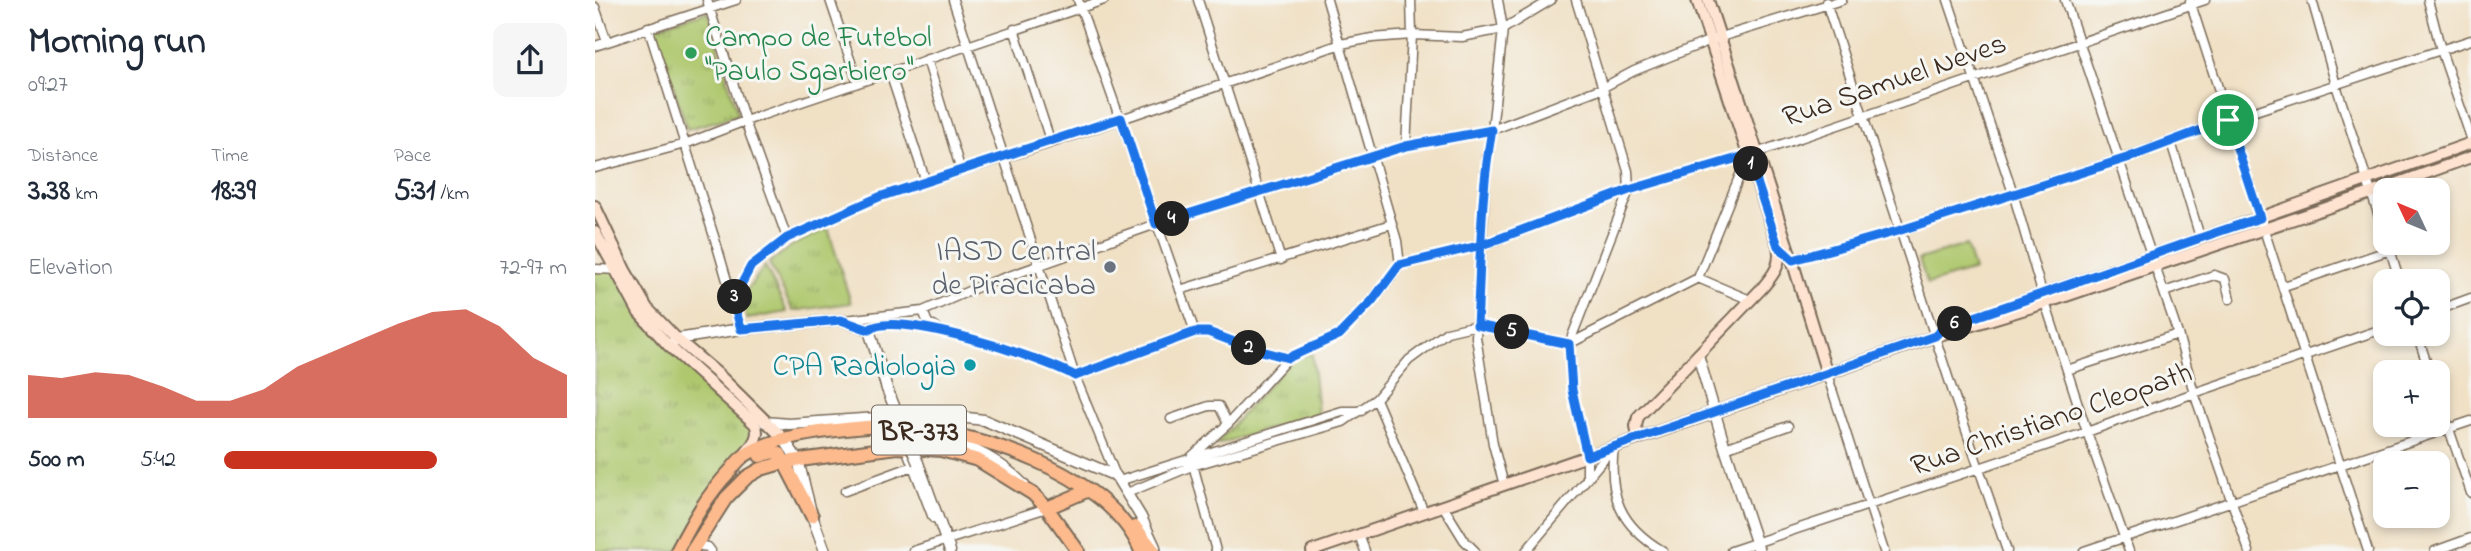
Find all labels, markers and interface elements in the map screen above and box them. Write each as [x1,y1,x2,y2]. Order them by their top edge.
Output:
text: Morning run [28,15,206,71]
place label: Campo de Futebol "Paulo Sgarbiero" [705,17,932,95]
button: share [493,23,567,97]
street label: Rua Samuel Neves [1777,23,2013,141]
marker: Campo de Futebol "Paulo Sgarbiero" [683,45,699,61]
text: 09:27 [28,69,68,102]
pin [2198,90,2258,150]
icon: arrive [2209,101,2247,139]
text: Distance [28,143,98,170]
text: Time [211,143,249,170]
text: Pace [394,143,431,170]
pin: 1 [1733,146,1769,182]
text: 1 [1747,150,1754,177]
text: 3.38 [28,170,70,214]
text: 18:39 [211,170,256,214]
text: 5:31 [394,170,436,214]
north arrow [2373,178,2450,256]
map controls [2373,178,2450,528]
text: km [70,181,98,208]
text: /km [436,181,469,208]
pin: 4 [1155,202,1189,236]
text: 4 [1168,205,1175,232]
place label: IASD Central de Piracicaba [931,231,1096,309]
text: Elevation [28,252,113,285]
text: 72–97 m [499,252,567,285]
marker: IASD Central de Piracicaba [1102,259,1118,275]
button: locate [2373,269,2450,346]
pin: 3 [717,280,753,314]
text: 3 [731,283,738,310]
pin: 6 [1937,306,1973,342]
text: 6 [1950,310,1959,337]
pin: 5 [1495,314,1529,350]
text: 5 [1506,318,1517,345]
pin: 2 [1231,330,1267,366]
text: 2 [1244,334,1253,361]
place label: CPA Radiologia [772,346,956,390]
street label: Rua Christiano Cleopath [1905,352,2199,490]
marker: CPA Radiologia [962,357,978,373]
button: + [2373,360,2450,437]
road number: BR-373 [872,406,966,454]
text: 500 m [28,444,85,477]
text: 5:42 [140,444,176,477]
button: − [2373,451,2450,528]

